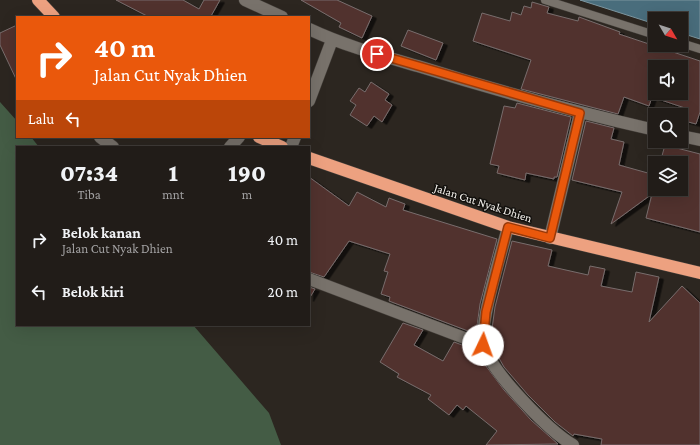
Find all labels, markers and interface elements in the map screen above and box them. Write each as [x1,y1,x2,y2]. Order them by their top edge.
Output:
north arrow [648,12,688,52]
map controls [648,12,688,196]
icon: right [28,32,80,84]
text: 40 m [94,32,155,63]
pin [360,37,394,71]
icon: arrive [366,43,388,65]
button: sound [648,60,688,100]
text: Jalan Cut Nyak Dhien [94,65,247,85]
icon: left [62,108,84,130]
button: search [648,108,688,148]
text: Lalu [28,111,54,127]
button: layers [648,156,688,196]
text: 07:34 [60,159,118,186]
text: 1 [168,159,178,186]
text: 190 [228,159,266,186]
street label: Jalan Cut Nyak Dhien [431,180,534,226]
text: Tiba [78,187,101,202]
text: mnt [162,187,184,202]
text: m [242,187,252,202]
text: Belok kanan [62,225,141,241]
icon: right [28,229,50,251]
text: 40 m [267,232,298,248]
text: Jalan Cut Nyak Dhien [62,241,173,256]
icon: left [28,281,50,303]
text: Belok kiri [62,284,124,300]
text: 20 m [268,284,298,300]
position arrow [462,324,504,366]

